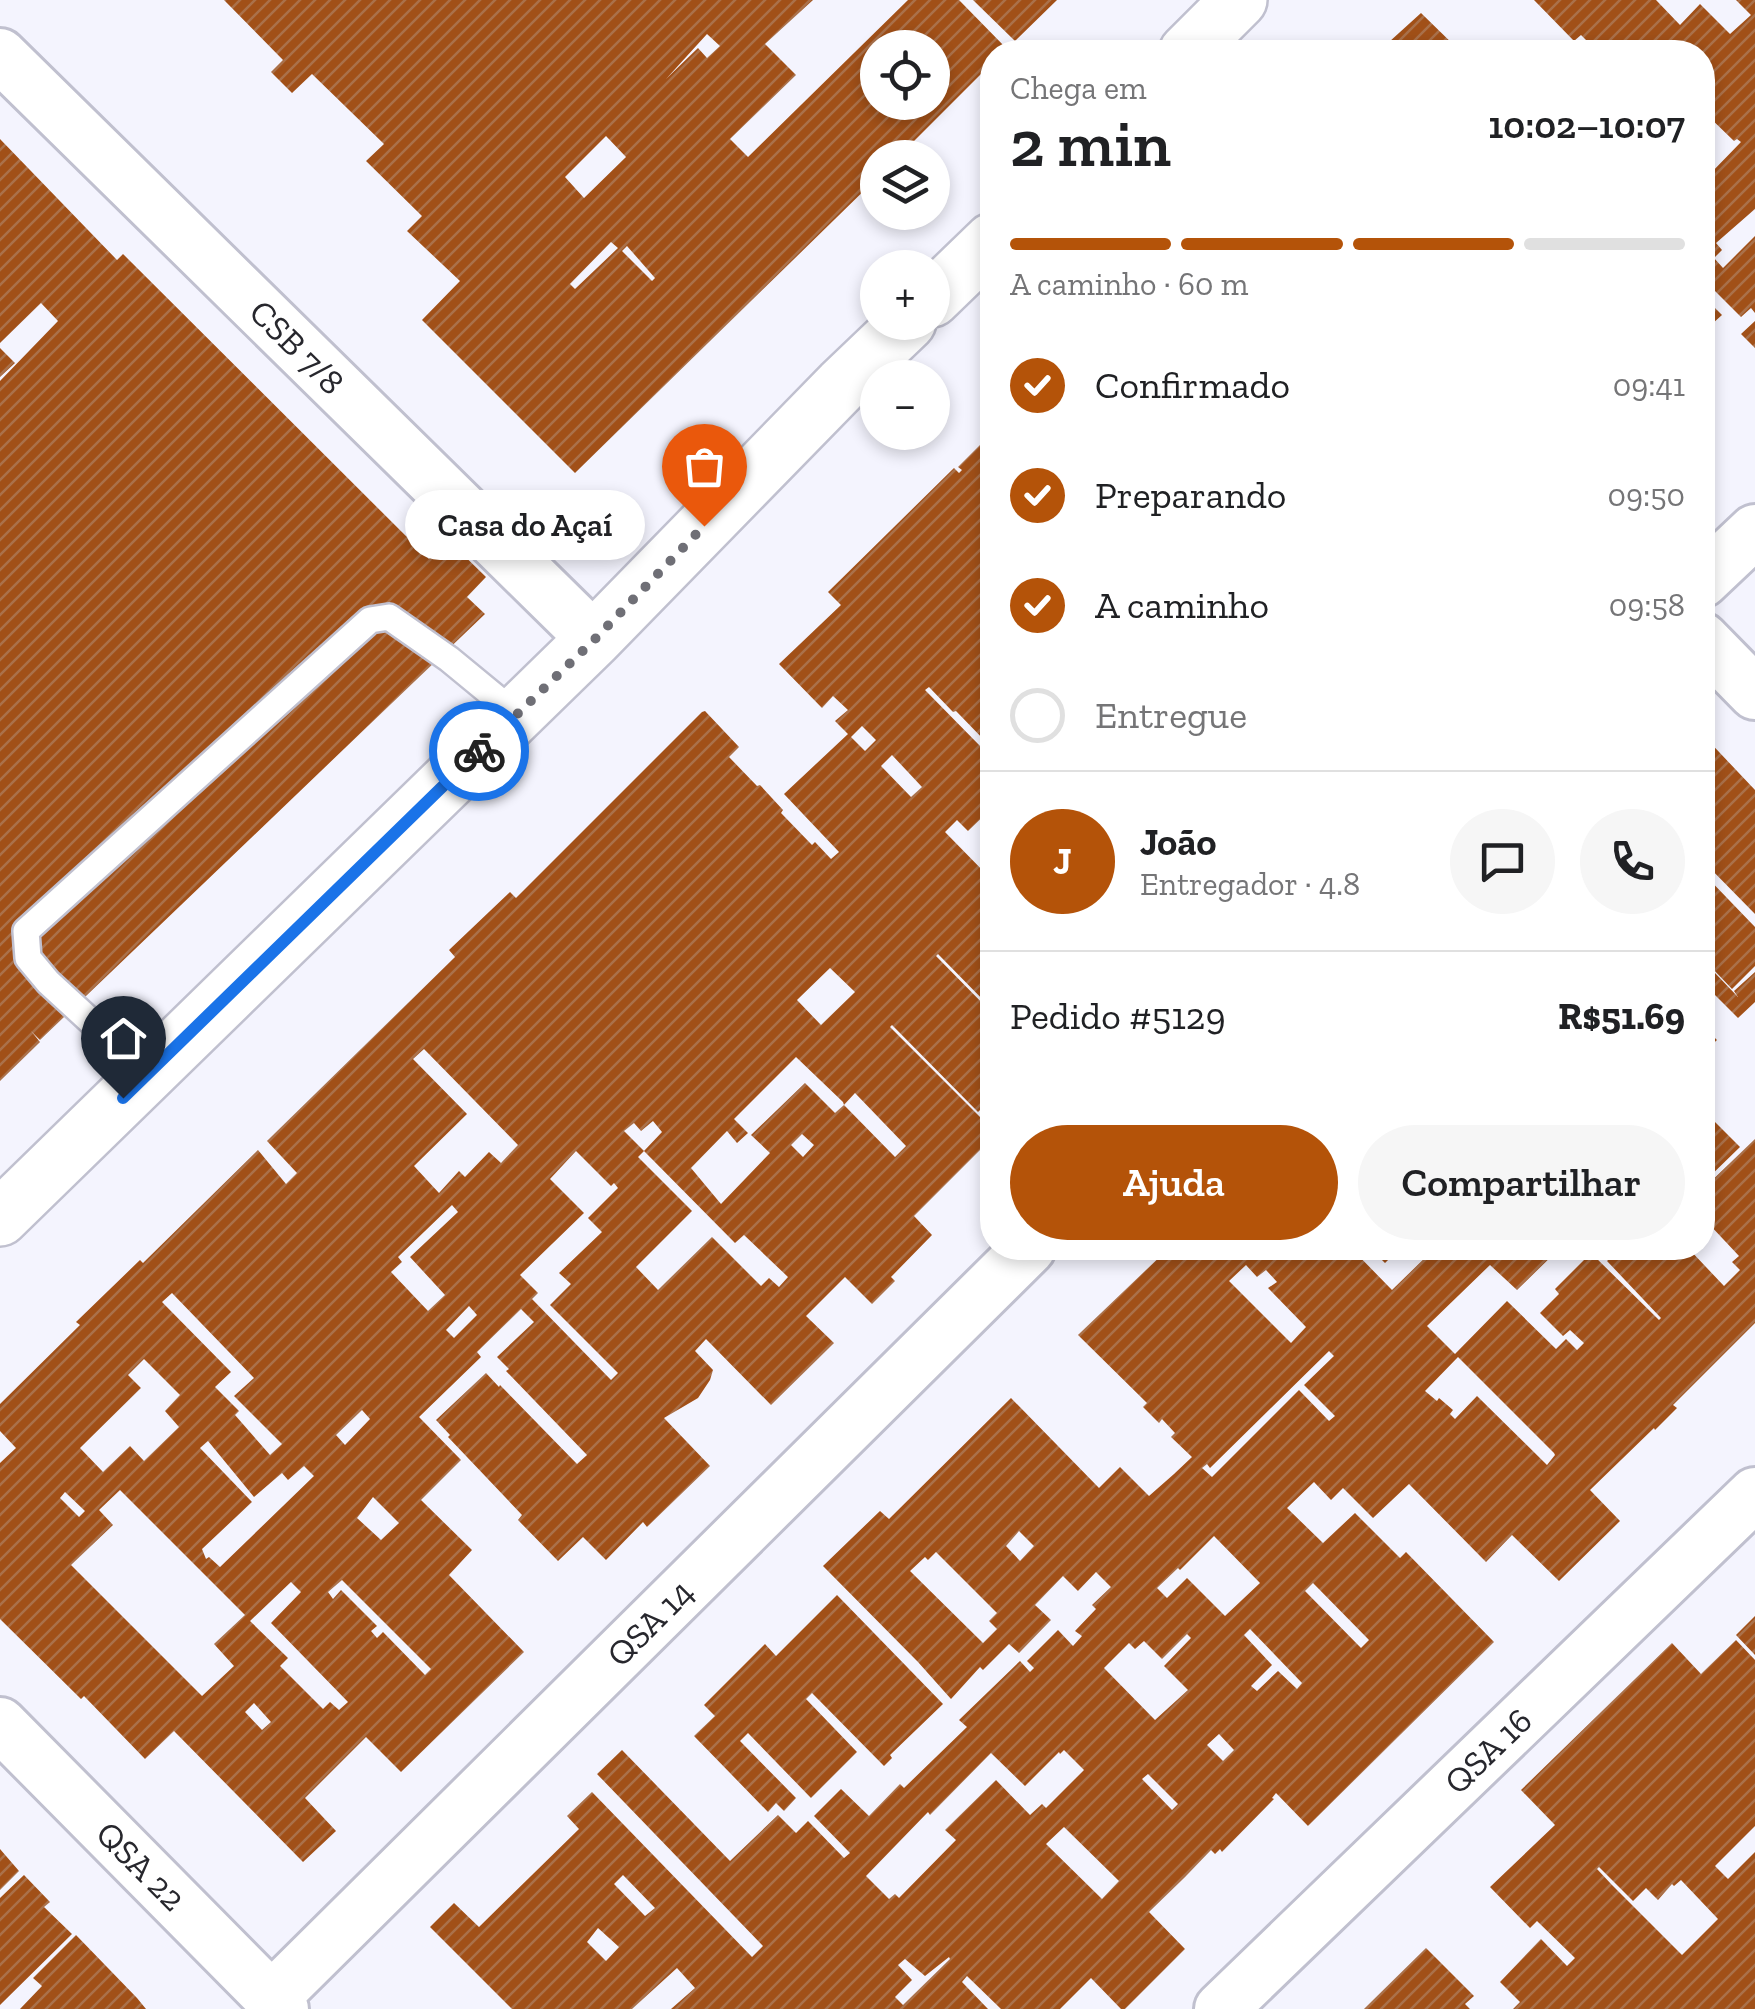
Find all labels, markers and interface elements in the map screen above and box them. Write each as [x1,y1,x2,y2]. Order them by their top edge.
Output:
map controls [860,30,950,450]
button: locate [860,30,950,120]
text: Chega em [1010,69,1147,107]
text: 10:02–10:07 [1488,102,1685,148]
text: 2 min [1010,105,1171,183]
button: layers [860,140,950,230]
button: + [860,250,950,340]
text: A caminho · 60 m [1010,265,1248,303]
street label: CSB 7/8 [241,291,353,403]
icon: check [1010,358,1065,413]
button: − [860,360,950,450]
text: Confirmado [1095,362,1290,408]
text: 09:41 [1613,366,1685,404]
pin [662,424,747,527]
icon: bag [677,439,732,494]
icon: check [1010,468,1065,523]
text: Preparando [1095,472,1286,518]
text: 09:50 [1608,476,1685,514]
callout: Casa do Açaí [404,491,644,561]
text: Casa do Açaí [438,506,612,544]
icon: check [1010,578,1065,633]
text: A caminho [1095,582,1269,628]
text: 09:58 [1609,586,1685,624]
text: Entregue [1095,692,1247,738]
courier [429,701,529,801]
icon: bike [452,724,507,779]
button: chat [1450,809,1555,914]
button: phone [1580,809,1685,914]
text: João [1140,819,1216,865]
text: J [1053,838,1072,884]
text: Entregador · 4.8 [1140,865,1360,903]
text: Pedido #5129 [1010,993,1226,1039]
text: R$51.69 [1558,993,1685,1039]
pin [81,996,166,1099]
icon: home [96,1011,151,1066]
button: Ajuda [1010,1125,1338,1240]
button: Compartilhar [1358,1125,1685,1240]
street label: QSA 14 [598,1571,702,1675]
street label: QSA 16 [1436,1699,1540,1803]
street label: QSA 22 [88,1813,194,1919]

